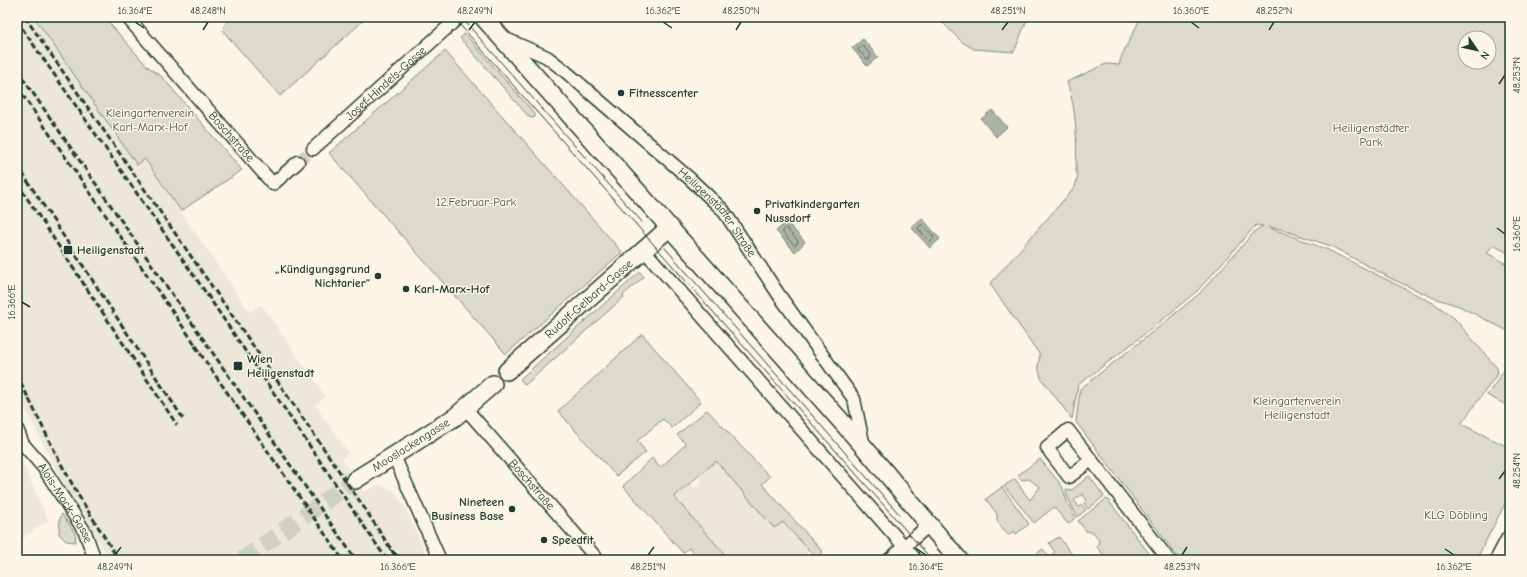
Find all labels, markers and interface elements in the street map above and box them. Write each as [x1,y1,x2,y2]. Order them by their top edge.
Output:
text: 16.364°E [118,5,152,17]
text: 48.248°N [190,5,226,17]
text: 48.249°N [457,5,493,17]
text: 16.362°E [645,5,681,17]
text: 48.250°N [722,5,760,17]
text: 48.251°N [990,5,1026,17]
text: 16.360°E [1173,5,1209,17]
text: 48.252°N [1256,5,1292,17]
north arrow [1457,30,1497,70]
street label: Josef-Hindels-Gasse [343,43,429,123]
text: N [1477,49,1492,62]
text: 48.253°N [1511,57,1523,93]
place label: Fitnesscenter [629,86,698,100]
marker: Fitnesscenter [616,88,626,98]
park label: Kleingartenverein Karl-Marx-Hof [106,106,194,134]
street label: Boschstraße [206,109,257,165]
park label: Heiligenstädter Park [1333,121,1409,149]
street label: Heiligenstädter Straße [675,165,759,260]
park label: 12.Februar-Park [436,195,517,209]
place label: Privatkindergarten Nussdorf [765,197,860,225]
marker: Privatkindergarten Nussdorf [752,206,762,216]
text: 16.360°E [1511,216,1523,252]
place label: Heiligenstadt [77,243,145,257]
marker: Heiligenstadt [62,244,74,256]
street label: Rudolf-Gelbard-Gasse [542,256,635,341]
place label: „Kündigungsgrund Nichtarier“ [275,262,371,290]
marker: „Kündigungsgrund Nichtarier“ [373,271,383,281]
place label: Karl-Marx-Hof [414,282,491,296]
text: 16.366°E [6,284,18,320]
marker: Karl-Marx-Hof [401,284,411,294]
place label: Wien Heiligenstadt [247,352,315,380]
marker: Wien Heiligenstadt [232,360,244,372]
park label: Kleingartenverein Heiligenstadt [1253,394,1341,422]
street label: Mooslackengasse [369,415,452,474]
text: 48.254°N [1511,453,1523,489]
street label: Boschstraße [506,456,558,512]
street label: Alois-Mock-Gasse [35,460,95,545]
place label: Nineteen Business Base [431,495,504,523]
marker: Nineteen Business Base [507,504,517,514]
park label: KLG Döbling [1424,508,1488,522]
place label: Speedfit [552,533,595,547]
marker: Speedfit [539,535,549,545]
text: 48.249°N [97,561,133,573]
text: 16.366°E [380,561,416,573]
text: 48.251°N [630,561,666,573]
text: 16.364°E [909,561,943,573]
text: 48.253°N [1164,561,1200,573]
text: 16.362°E [1436,561,1472,573]

